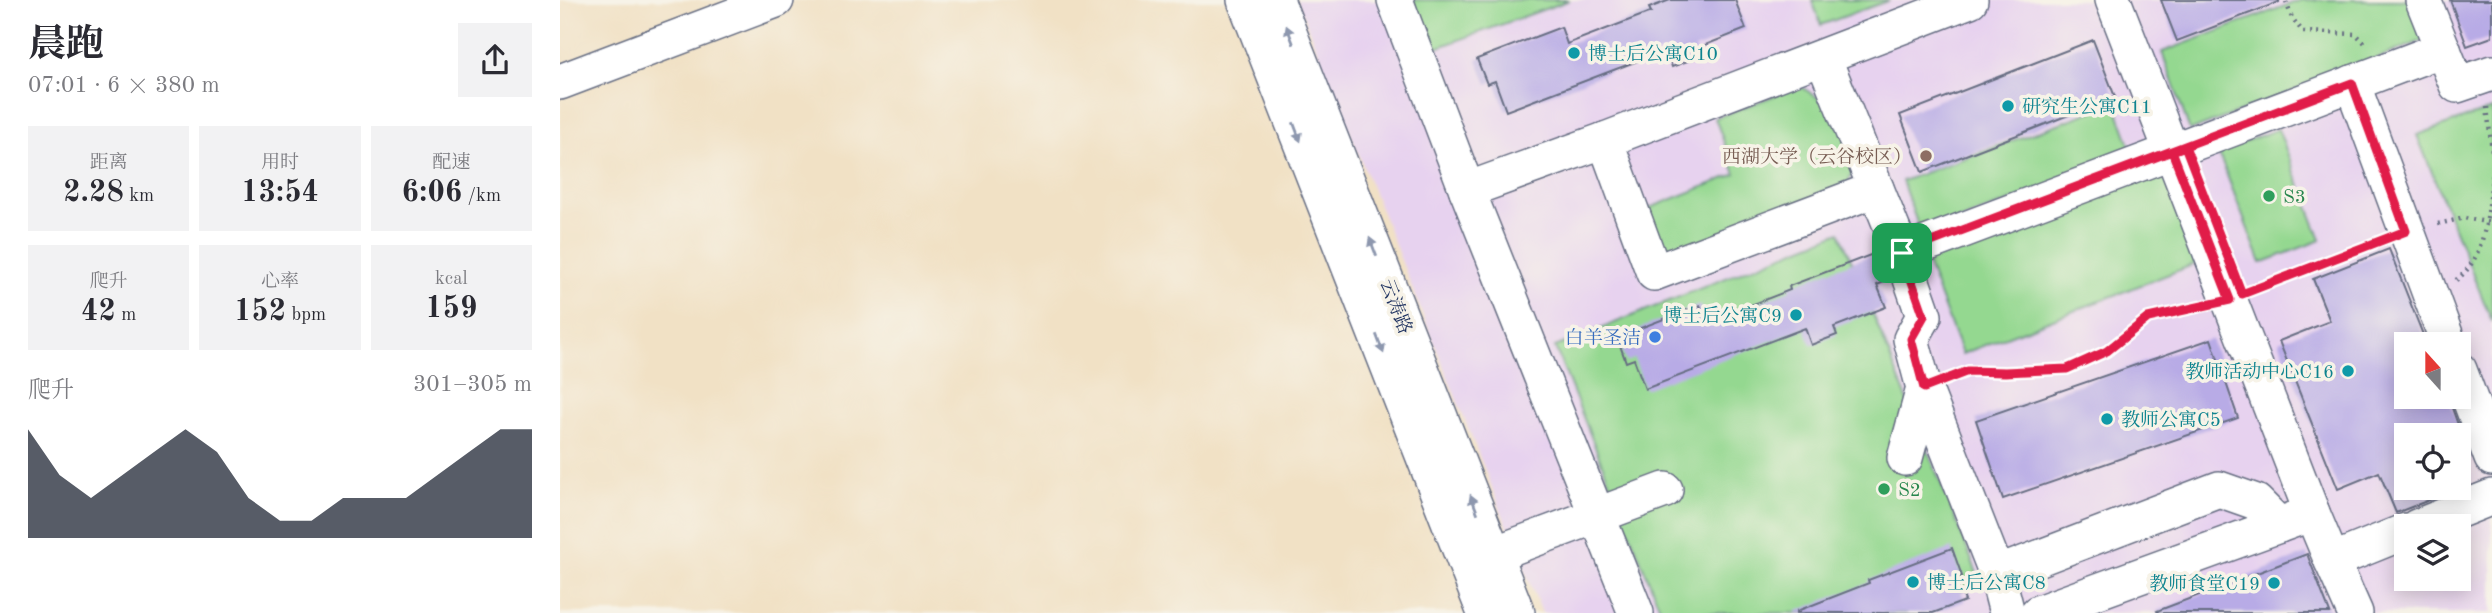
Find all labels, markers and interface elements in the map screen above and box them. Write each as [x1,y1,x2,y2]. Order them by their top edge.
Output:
button: share [458,23,532,97]
one-way arrow [1285,24,1296,45]
text: 晨跑 [28,27,104,65]
place label: 博士后公寓C10 [1588,43,1718,65]
marker: 博士后公寓C10 [1566,45,1582,61]
text: 07:01 · 6 × 380 m [28,74,220,97]
place label: 研究生公寓C11 [2022,96,2152,118]
marker: 研究生公寓C11 [2000,98,2016,114]
one-way arrow [1291,122,1302,143]
place label: 西湖大学（云谷校区） [1722,146,1912,168]
marker: 西湖大学（云谷校区） [1918,148,1934,164]
text: 距离 [90,154,128,173]
text: 用时 [261,154,299,173]
text: 配速 [432,154,470,173]
text: 2.28 [63,178,124,208]
text: 13:54 [241,178,319,208]
text: 6:06 [402,178,462,208]
text: km [124,187,154,206]
text: /km [462,187,501,206]
marker: S3 [2261,188,2277,204]
place label: S3 [2283,189,2306,208]
pin [1872,223,1932,283]
icon: arrive [1883,234,1921,272]
one-way arrow [1368,236,1379,257]
text: kcal [435,270,468,289]
text: 爬升 [90,273,128,292]
text: 心率 [261,273,299,292]
street label: 云涛路 [1376,276,1416,337]
text: 159 [425,294,477,324]
text: 42 [81,297,116,327]
text: 152 [234,297,286,327]
place label: 博士后公寓C9 [1663,305,1782,327]
text: m [116,306,136,325]
text: bpm [286,306,326,325]
marker: 博士后公寓C9 [1788,307,1804,323]
place label: 白羊圣洁 [1565,327,1641,349]
marker: 白羊圣洁 [1647,329,1663,345]
north arrow [2394,332,2471,410]
map controls [2394,332,2471,591]
one-way arrow [1374,333,1385,354]
place label: 教师活动中心C16 [2185,361,2334,383]
marker: 教师活动中心C16 [2340,363,2356,379]
text: 301–305 m [413,373,532,396]
text: 爬升 [28,379,74,402]
place label: 教师公寓C5 [2121,409,2221,431]
marker: 教师公寓C5 [2099,411,2115,427]
button: locate [2394,423,2471,500]
marker: S2 [1876,481,1892,497]
place label: S2 [1898,482,1921,501]
one-way arrow [1469,493,1480,514]
button: layers [2394,514,2471,591]
place label: 博士后公寓C8 [1927,572,2046,594]
place label: 教师食堂C19 [2149,573,2260,595]
marker: 博士后公寓C8 [1905,574,1921,590]
marker: 教师食堂C19 [2266,575,2282,591]

